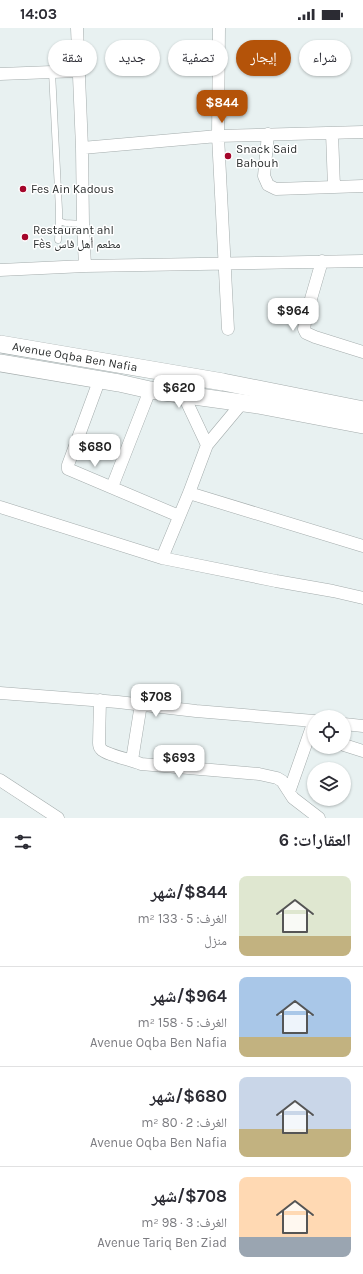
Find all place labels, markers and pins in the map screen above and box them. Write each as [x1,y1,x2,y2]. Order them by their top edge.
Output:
pin: $844 [198,90,246,124]
place label: Snack Said Bahouh [236,142,297,170]
marker: Snack Said Bahouh [223,151,233,161]
place label: Fes Ain Kadous [31,182,114,196]
marker: Fes Ain Kadous [18,184,28,194]
place label: Restaurant ahl Fès مطعم أهل فاس [33,223,121,252]
marker: Restaurant ahl Fès مطعم أهل فاس [20,232,30,242]
pin: $964 [269,298,317,332]
pin: $620 [155,375,203,409]
pin: $680 [71,434,119,468]
pin: $708 [132,684,180,718]
pin: $693 [155,745,203,779]

